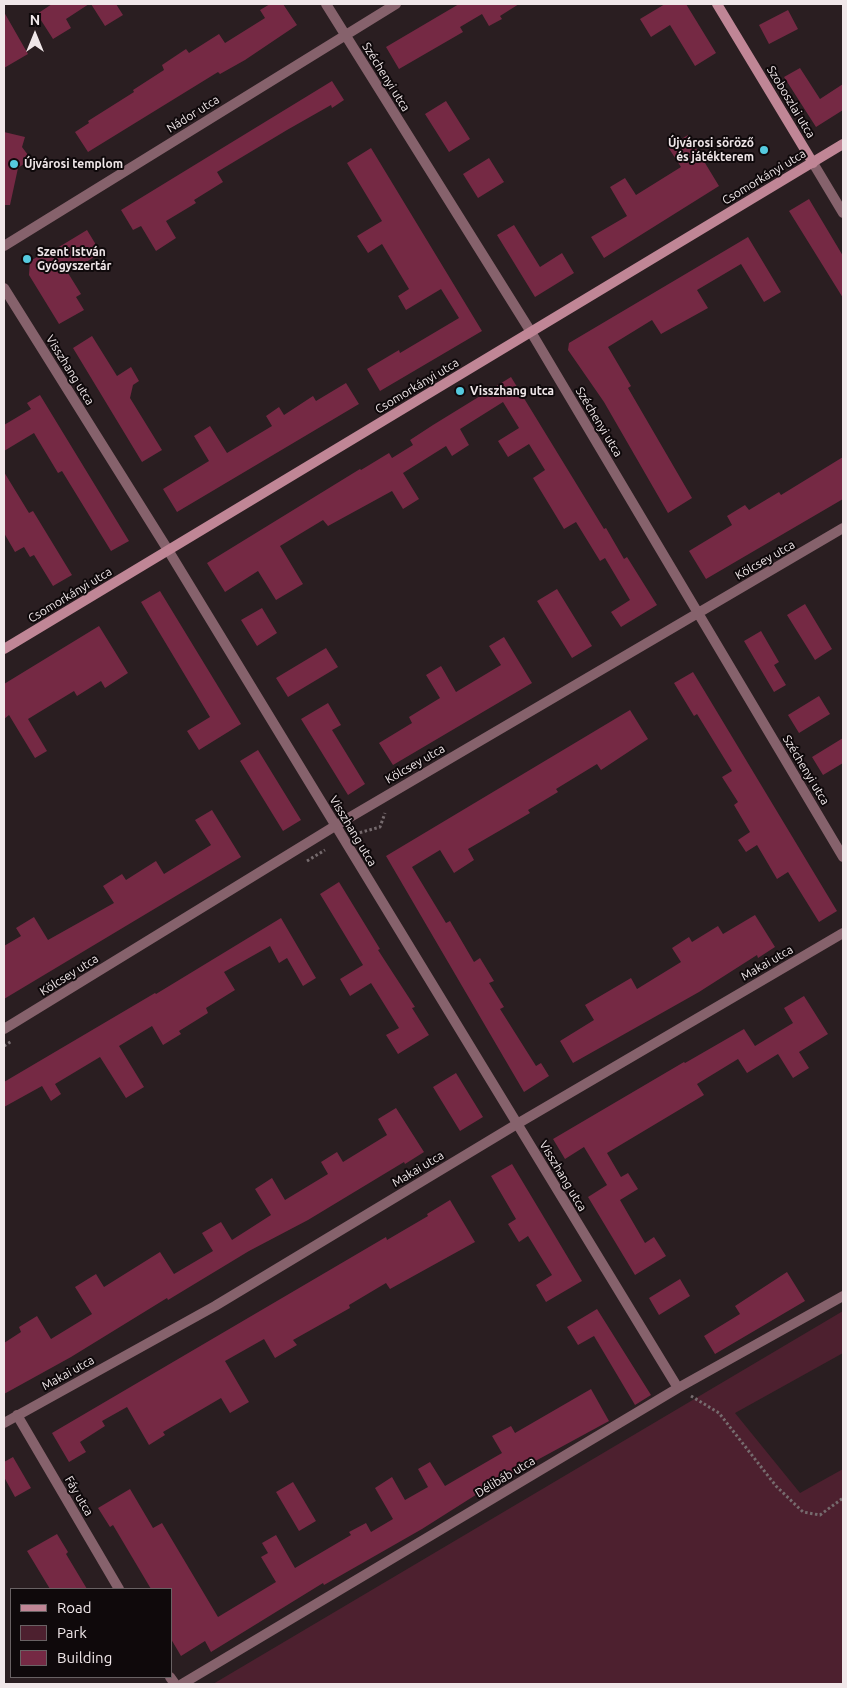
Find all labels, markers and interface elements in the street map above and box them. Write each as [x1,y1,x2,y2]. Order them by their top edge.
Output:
north arrow [10,10,60,60]
text: N [30,12,40,28]
street label: Széchenyi utca [359,40,413,114]
street label: Szoboszlai utca [764,63,818,141]
street label: Nádor utca [164,92,222,136]
place label: Újvárosi söröző és játékterem [668,136,754,164]
marker: Újvárosi söröző és játékterem [758,144,770,156]
street label: Csomorkányi utca [719,146,809,208]
place label: Újvárosi templom [24,157,123,171]
marker: Újvárosi templom [8,158,20,170]
place label: Szent István Gyógyszertár [37,245,112,273]
marker: Szent István Gyógyszertár [21,253,33,265]
street label: Visszhang utca [43,332,97,408]
street label: Csomorkányi utca [372,355,462,417]
place label: Visszhang utca [470,384,554,398]
marker: Visszhang utca [454,385,466,397]
street label: Széchenyi utca [573,385,625,459]
street label: Kölcsey utca [733,537,797,583]
street label: Csomorkányi utca [25,564,115,626]
street label: Széchenyi utca [780,733,832,807]
street label: Kölcsey utca [383,741,447,787]
street label: Visszhang utca [326,793,380,869]
street label: Makai utca [738,942,796,984]
street label: Kölcsey utca [37,951,101,999]
street label: Visszhang utca [536,1138,590,1214]
street label: Makai utca [390,1148,446,1190]
street label: Makai utca [39,1353,97,1393]
street label: Délibáb utca [472,1453,538,1501]
street label: Fáy utca [62,1473,96,1519]
legend [10,1588,172,1678]
text: Road [57,1599,92,1616]
text: Park [57,1624,87,1641]
text: Building [57,1649,112,1666]

